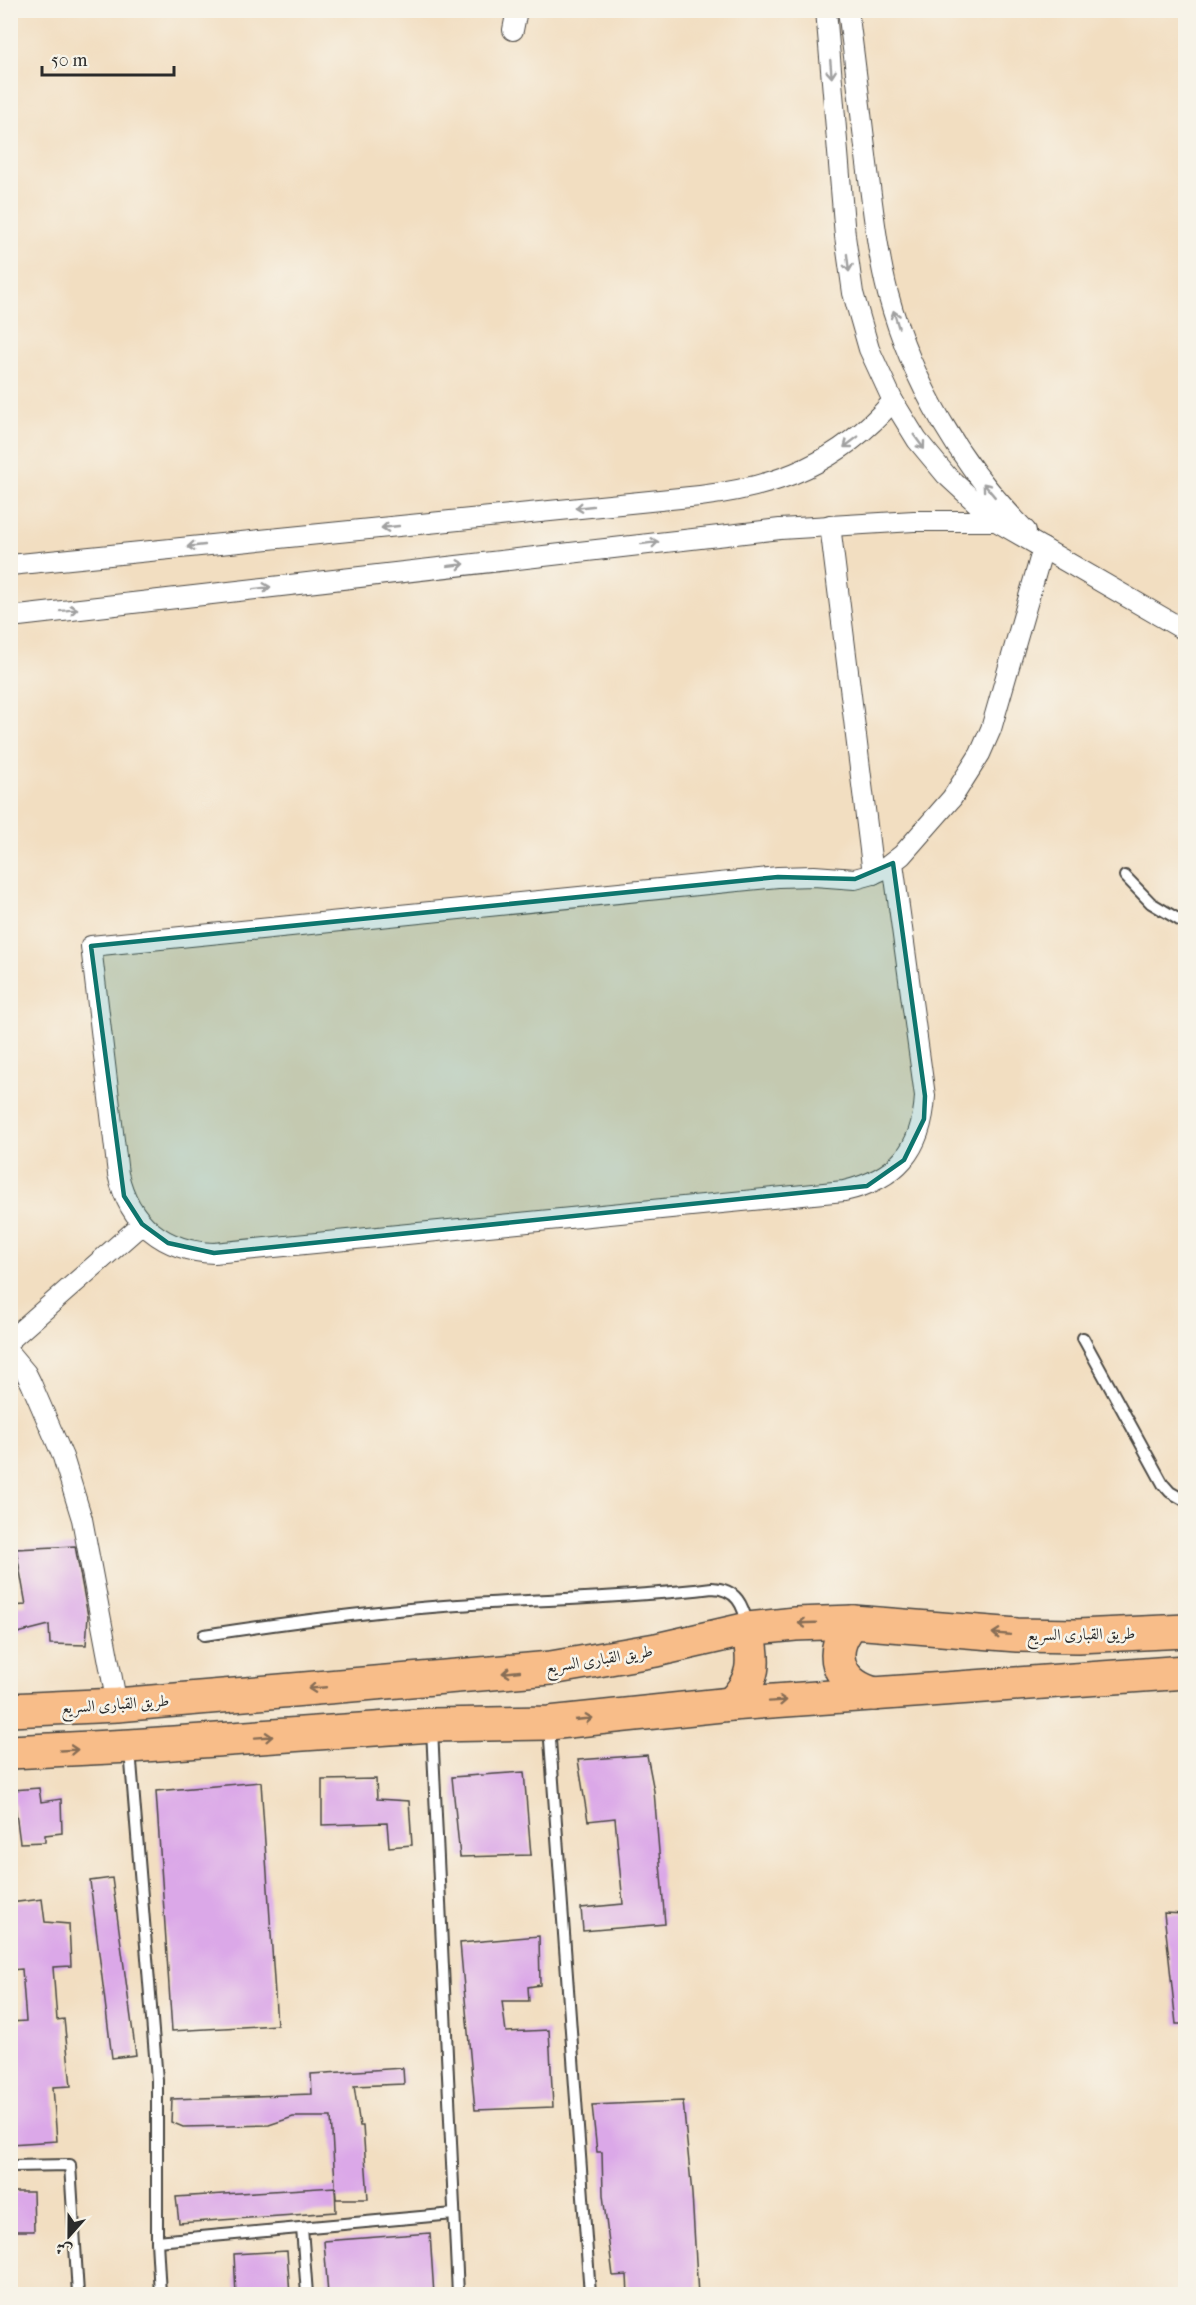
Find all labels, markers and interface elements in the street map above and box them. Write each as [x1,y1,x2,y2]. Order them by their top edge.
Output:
scale bar [42,39,174,77]
text: 50 m [51,50,88,71]
one-way arrow [826,58,837,78]
one-way arrow [843,253,854,272]
one-way arrow [890,310,901,329]
one-way arrow [913,434,926,450]
one-way arrow [843,435,859,448]
one-way arrow [982,483,996,498]
one-way arrow [575,502,595,513]
one-way arrow [381,522,401,533]
one-way arrow [639,537,659,548]
one-way arrow [187,541,207,552]
one-way arrow [446,559,465,570]
one-way arrow [252,582,272,593]
one-way arrow [58,604,78,615]
one-way arrow [797,1617,817,1629]
street label: طريق القبارى السريع [1026,1624,1136,1650]
one-way arrow [992,1628,1012,1639]
street label: طريق القبارى السريع [544,1641,655,1683]
one-way arrow [502,1667,522,1678]
one-way arrow [307,1683,327,1694]
street label: طريق القبارى السريع [60,1691,170,1723]
one-way arrow [768,1695,788,1706]
one-way arrow [573,1713,593,1724]
one-way arrow [253,1731,273,1742]
one-way arrow [58,1744,78,1755]
north arrow [39,2206,99,2266]
text: ش [53,2238,75,2261]

